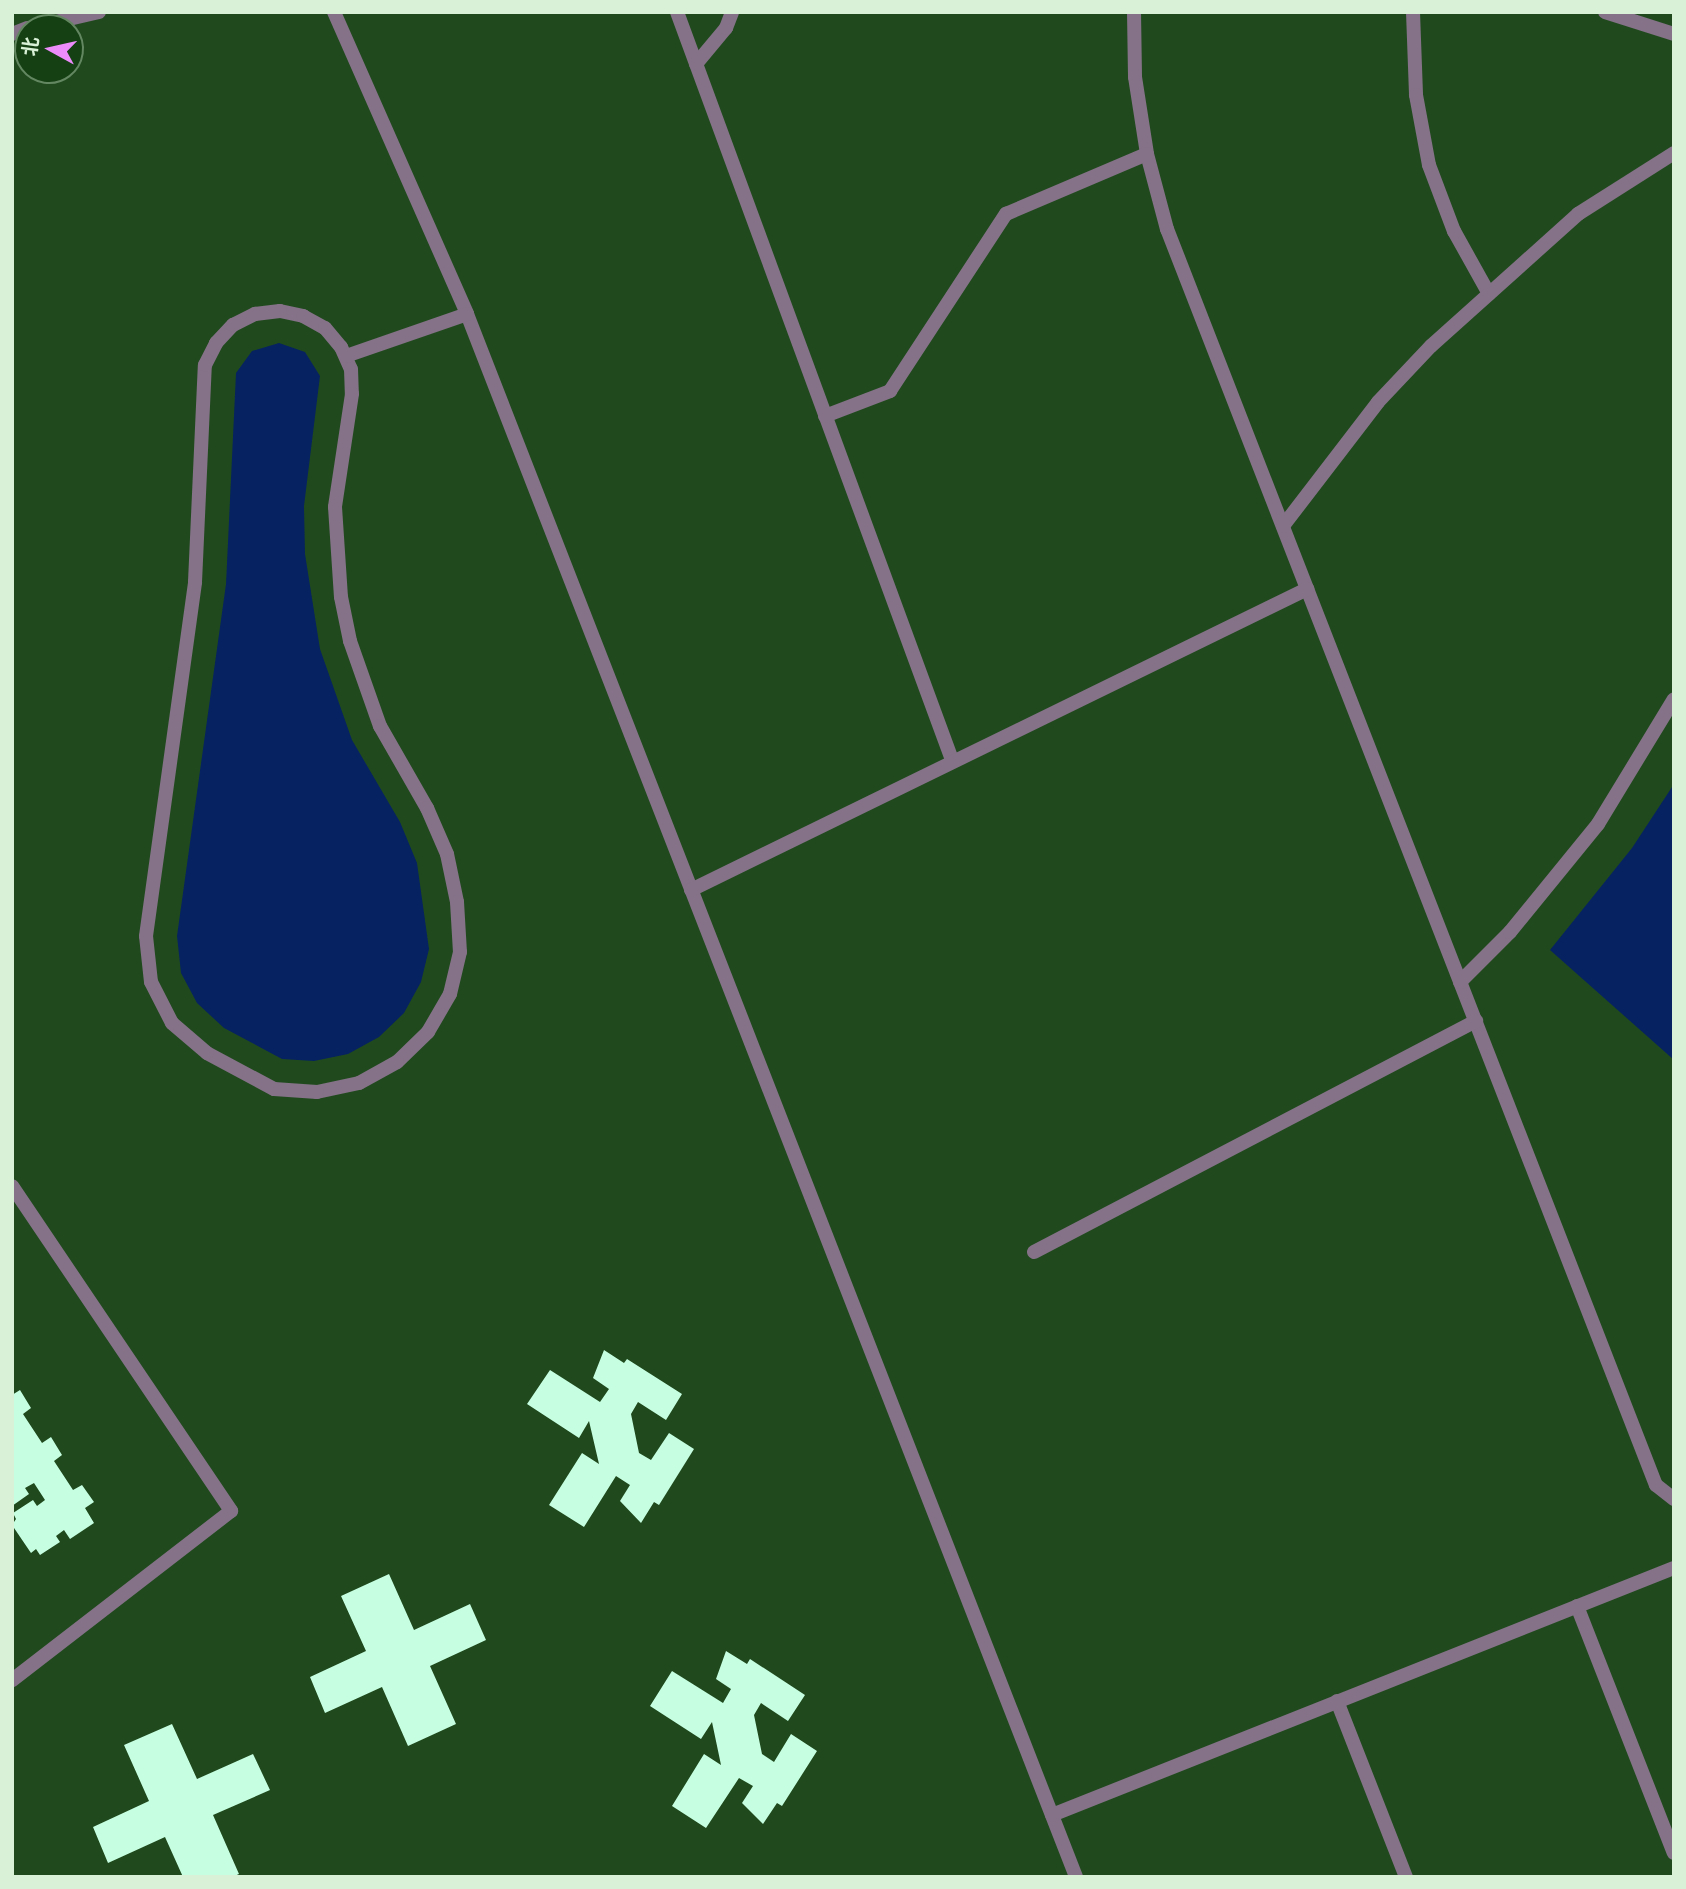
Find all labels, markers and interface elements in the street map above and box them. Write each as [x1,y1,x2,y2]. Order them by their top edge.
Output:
north arrow [14,14,84,84]
text: 北 [17,35,42,57]

